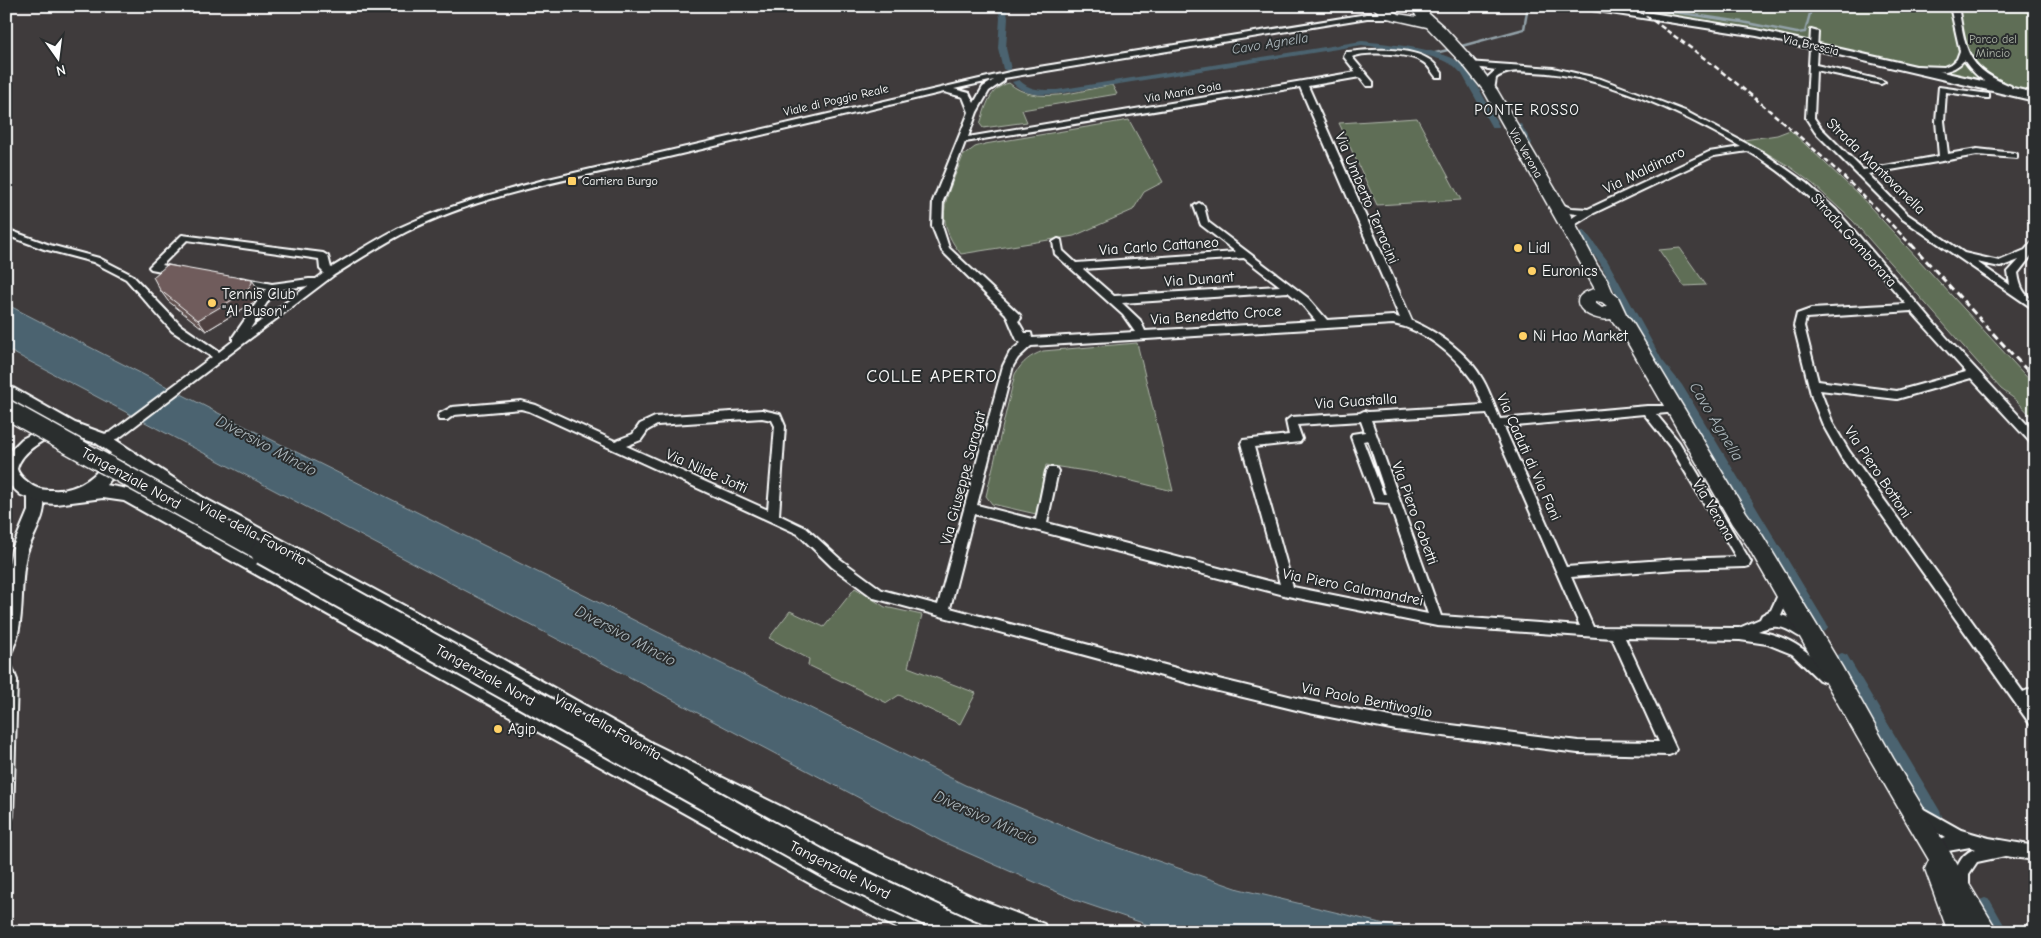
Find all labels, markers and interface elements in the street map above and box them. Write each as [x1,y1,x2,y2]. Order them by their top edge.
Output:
water label: Cavo Agnella [1231,29,1310,58]
north arrow [32,32,82,82]
street label: Via Brescia [1782,32,1840,58]
park label: Parco del Mincio [1969,32,2017,60]
text: N [55,61,68,79]
street label: Via Maria Goia [1144,78,1222,106]
street label: Viale di Poggio Reale [782,81,890,119]
district label: PONTE ROSSO [1474,101,1580,119]
street label: Strada Mantovanella [1823,114,1929,218]
street label: Via Verona [1506,126,1546,180]
street label: Via Umberto Terracini [1331,130,1403,266]
street label: Via Maldinaro [1600,142,1688,198]
place label: Cartiera Burgo [582,174,658,188]
marker: Cartiera Burgo [566,175,578,187]
street label: Strada Gambarara [1807,189,1901,291]
street label: Via Carlo Cattaneo [1099,233,1219,259]
place label: Lidl [1528,239,1550,257]
marker: Lidl [1512,242,1524,254]
place label: Euronics [1542,262,1598,280]
marker: Euronics [1526,265,1538,277]
street label: Via Dunant [1163,268,1235,290]
place label: Tennis Club "Al Buson" [222,285,296,320]
marker: Tennis Club "Al Buson" [206,297,218,309]
street label: Via Benedetto Croce [1150,301,1282,329]
place label: Ni Hao Market [1533,327,1629,345]
marker: Ni Hao Market [1517,330,1529,342]
district label: COLLE APERTO [866,366,998,387]
water label: Cavo Agnella [1686,379,1747,464]
street label: Via Guastalla [1314,389,1398,413]
street label: Via Caduti di Via Fani [1493,391,1565,523]
street label: Via Giuseppe Saragat [937,409,990,547]
water label: Diversivo Mincio [213,412,320,480]
street label: Via Piero Bottoni [1841,423,1915,521]
street label: Tangenziale Nord [78,443,184,513]
street label: Via Nilde Jotti [663,445,751,497]
street label: Via Piero Gobetti [1388,459,1442,567]
street label: Via Verona [1689,476,1739,544]
street label: Viale della Favorita [196,497,310,569]
street label: Via Piero Calamandrei [1281,565,1425,609]
water label: Diversivo Mincio [572,602,679,670]
street label: Tangenziale Nord [432,640,538,710]
street label: Via Paolo Bentivoglio [1300,678,1434,722]
street label: Viale della Favorita [551,690,665,764]
place label: Agip [508,720,536,738]
marker: Agip [492,723,504,735]
water label: Diversivo Mincio [931,787,1040,849]
street label: Tangenziale Nord [786,837,894,903]

